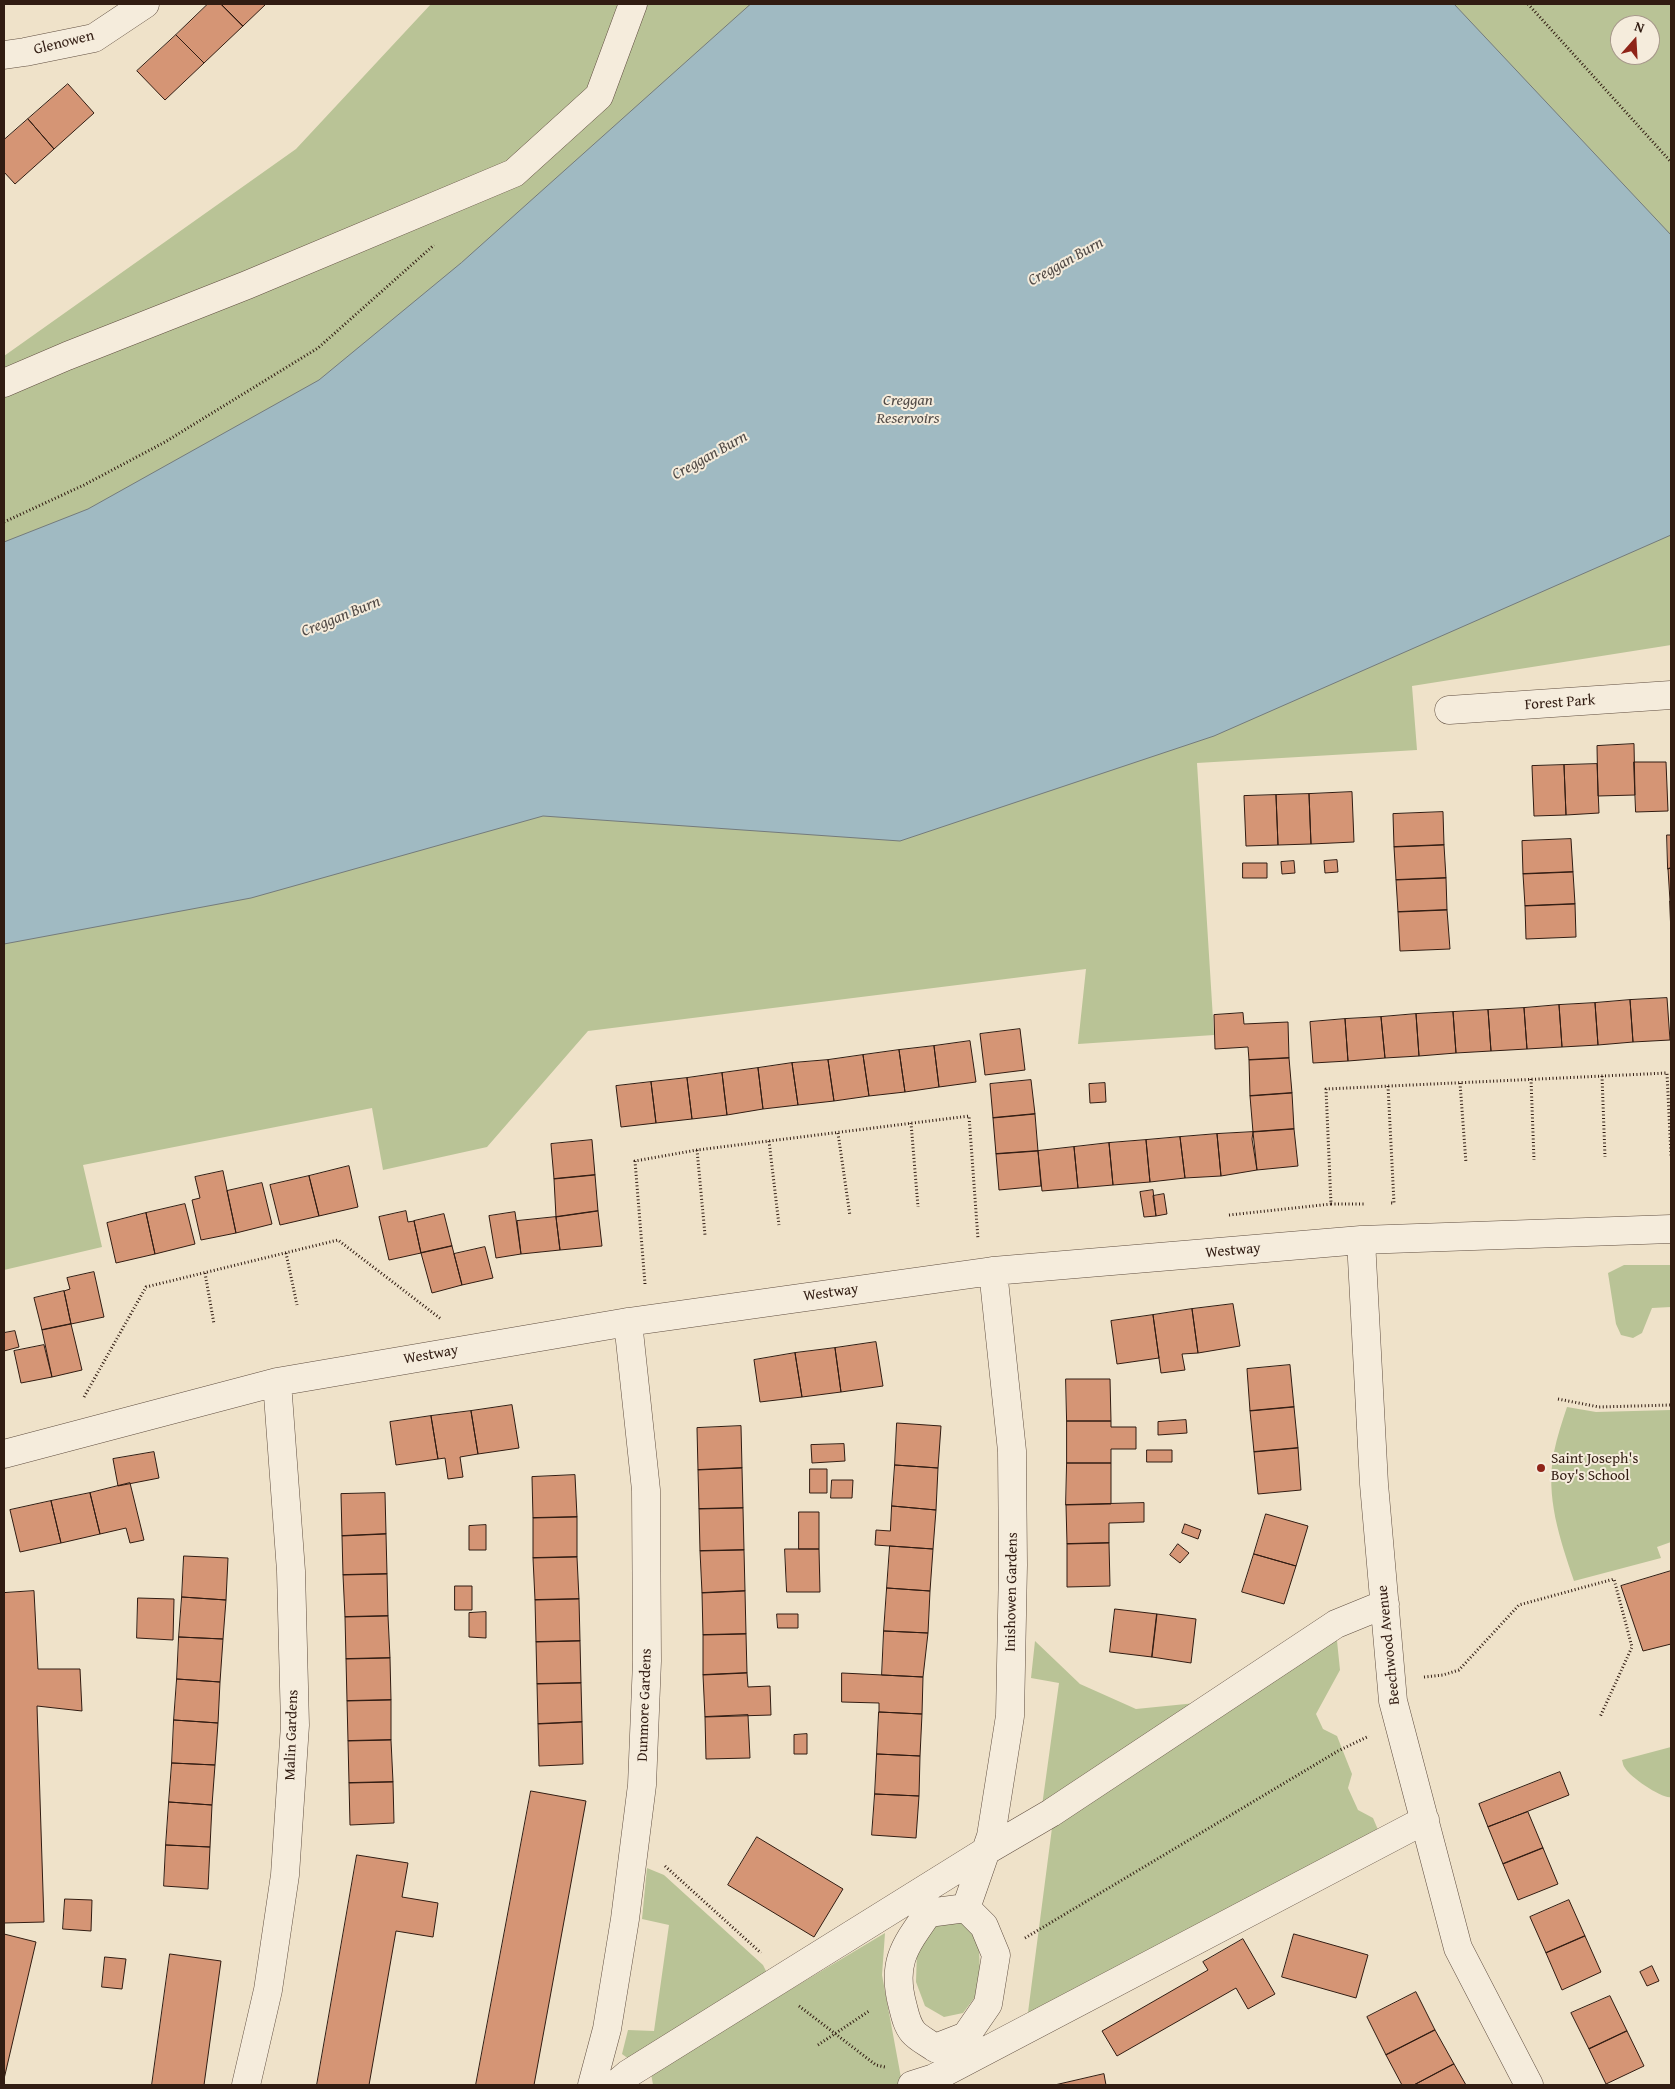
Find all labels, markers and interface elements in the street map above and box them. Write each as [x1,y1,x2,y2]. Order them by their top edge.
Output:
north arrow [1610,15,1660,65]
text: N [1632,16,1647,38]
street label: Glenowen [32,27,96,59]
water label: Creggan Burn [1025,233,1107,291]
water label: Creggan Reservoirs [876,391,940,429]
water label: Creggan Burn [669,427,751,485]
water label: Creggan Burn [299,592,383,642]
street label: Forest Park [1524,692,1596,714]
street label: Westway [1205,1240,1261,1262]
street label: Westway [802,1280,860,1306]
street label: Westway [402,1341,460,1369]
place label: Saint Joseph's Boy's School [1551,1450,1638,1485]
marker: Saint Joseph's Boy's School [1535,1462,1547,1474]
street label: Inishowen Gardens [1002,1532,1022,1652]
street label: Beechwood Avenue [1374,1584,1404,1706]
street label: Dunmore Gardens [634,1648,656,1762]
street label: Malin Gardens [281,1689,303,1781]

